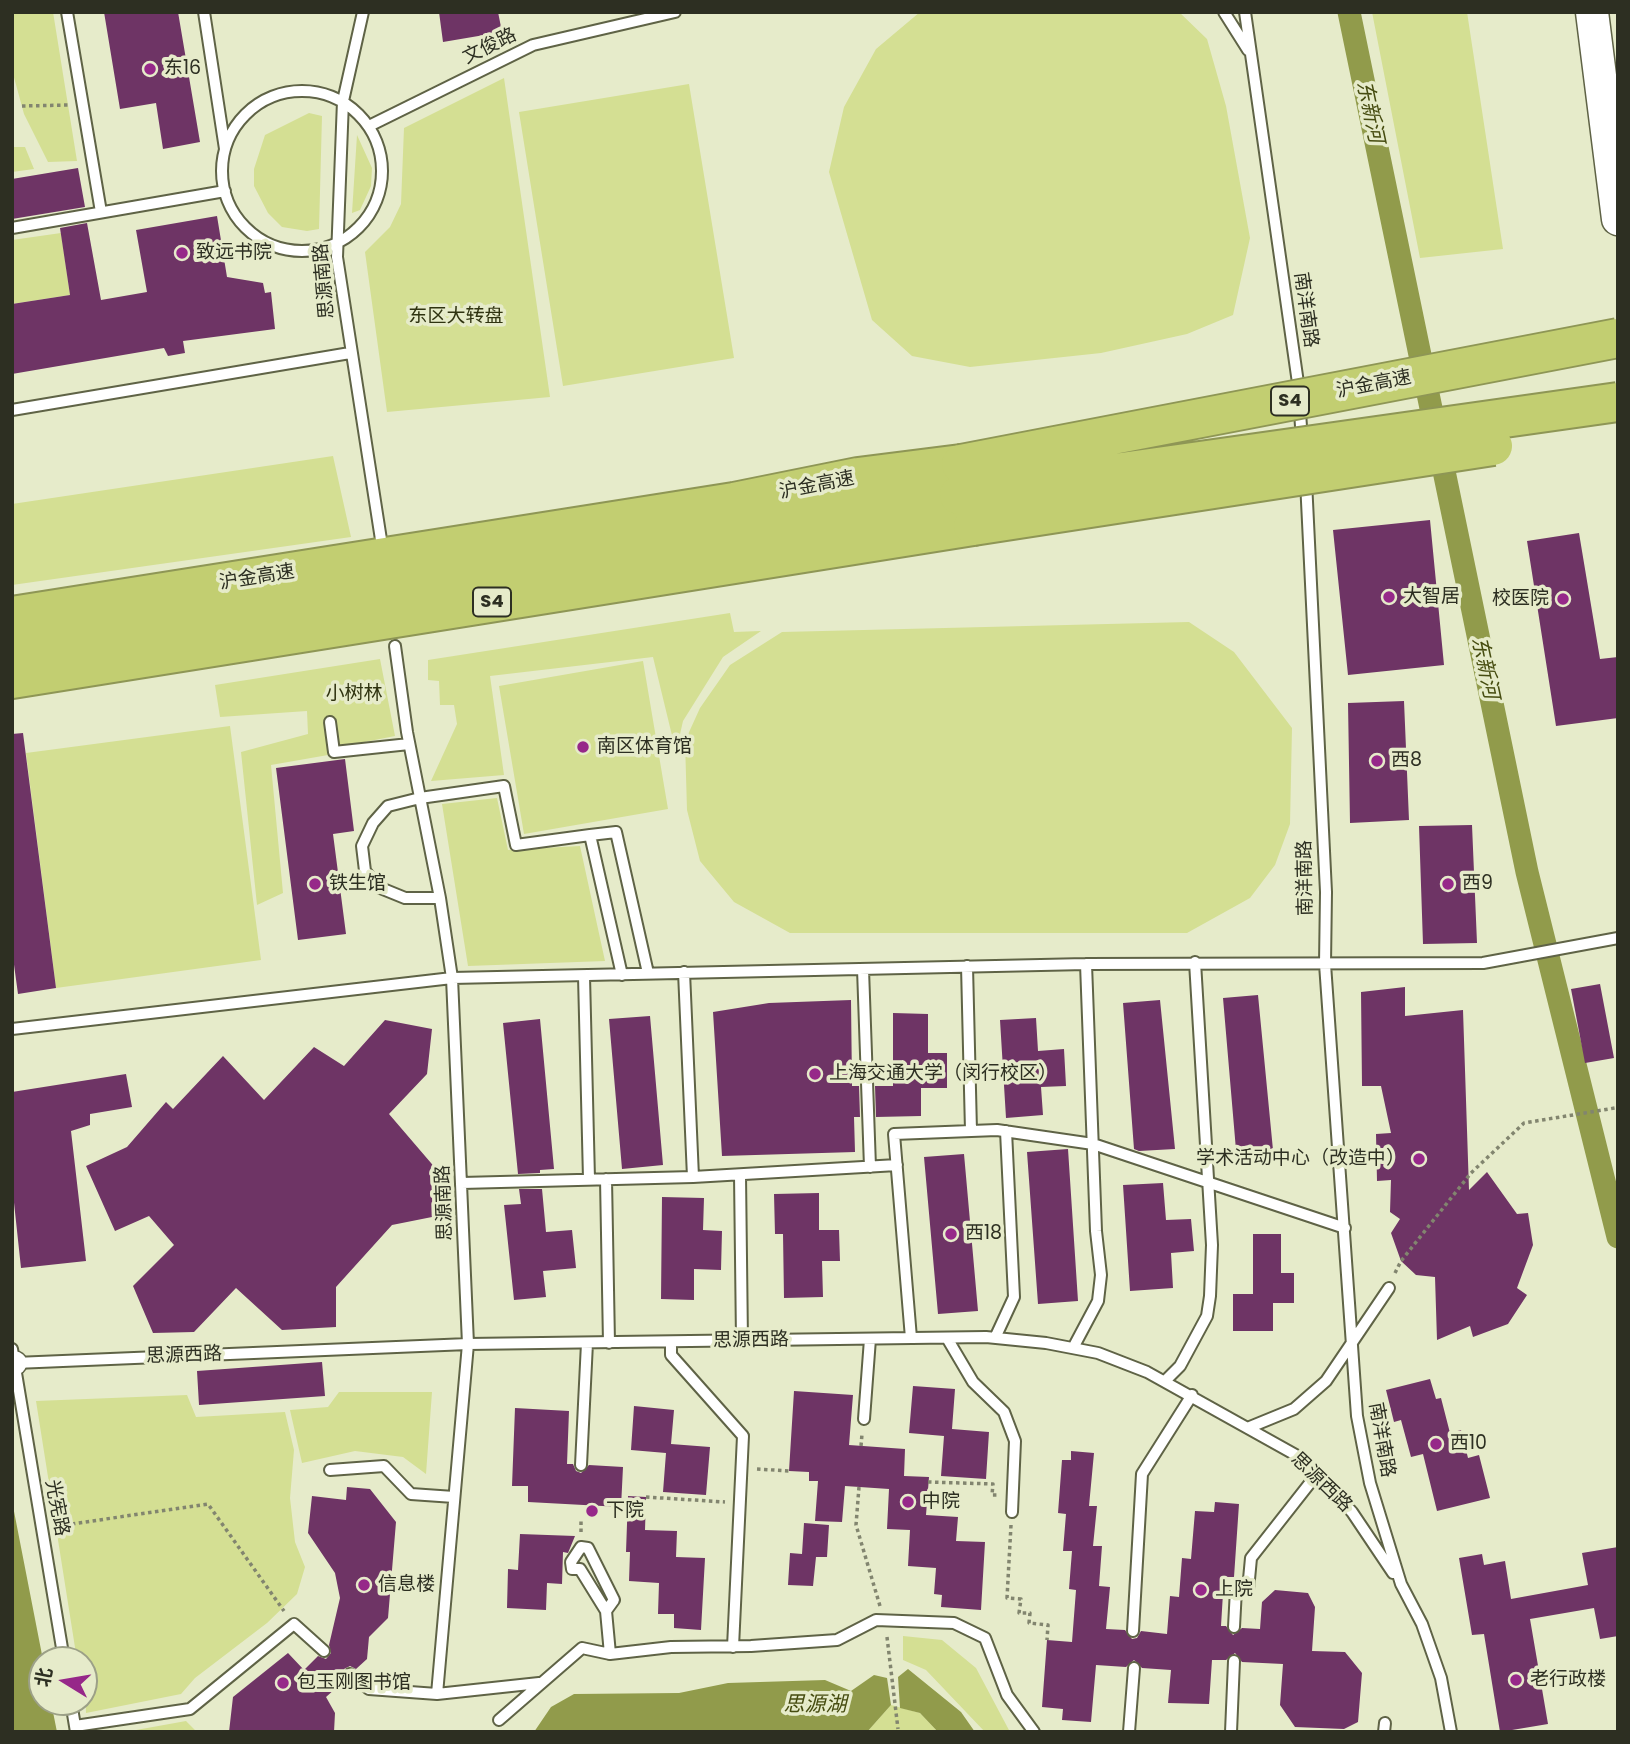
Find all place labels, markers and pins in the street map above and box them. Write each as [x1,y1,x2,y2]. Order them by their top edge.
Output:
place label: 东16 [164,58,201,80]
marker: 东16 [142,61,158,77]
place label: 致远书院 [196,242,272,264]
marker: 致远书院 [174,245,190,261]
place label: 大智居 [1403,586,1460,608]
place label: 校医院 [1492,588,1549,610]
marker: 大智居 [1381,589,1397,605]
marker: 校医院 [1555,591,1571,607]
place label: 南区体育馆 [597,736,692,758]
marker: 南区体育馆 [575,739,591,755]
place label: 西8 [1391,750,1422,772]
marker: 西8 [1369,753,1385,769]
place label: 铁生馆 [329,873,386,895]
place label: 西9 [1462,873,1493,895]
marker: 铁生馆 [307,876,323,892]
marker: 西9 [1440,876,1456,892]
place label: 上海交通大学（闵行校区） [829,1063,1057,1085]
marker: 上海交通大学（闵行校区） [807,1066,823,1082]
place label: 学术活动中心（改造中） [1196,1148,1405,1170]
marker: 学术活动中心（改造中） [1411,1151,1427,1167]
place label: 西18 [965,1223,1002,1245]
marker: 西18 [943,1226,959,1242]
place label: 西10 [1450,1433,1487,1455]
marker: 西10 [1428,1436,1444,1452]
place label: 中院 [922,1491,960,1513]
marker: 中院 [900,1494,916,1510]
place label: 下院 [606,1500,644,1522]
marker: 下院 [584,1503,600,1519]
place label: 信息楼 [378,1574,435,1596]
marker: 信息楼 [356,1577,372,1593]
place label: 上院 [1215,1579,1253,1601]
marker: 上院 [1193,1582,1209,1598]
place label: 老行政楼 [1530,1669,1606,1691]
place label: 包玉刚图书馆 [297,1672,411,1694]
marker: 老行政楼 [1508,1672,1524,1688]
marker: 包玉刚图书馆 [275,1675,291,1691]

